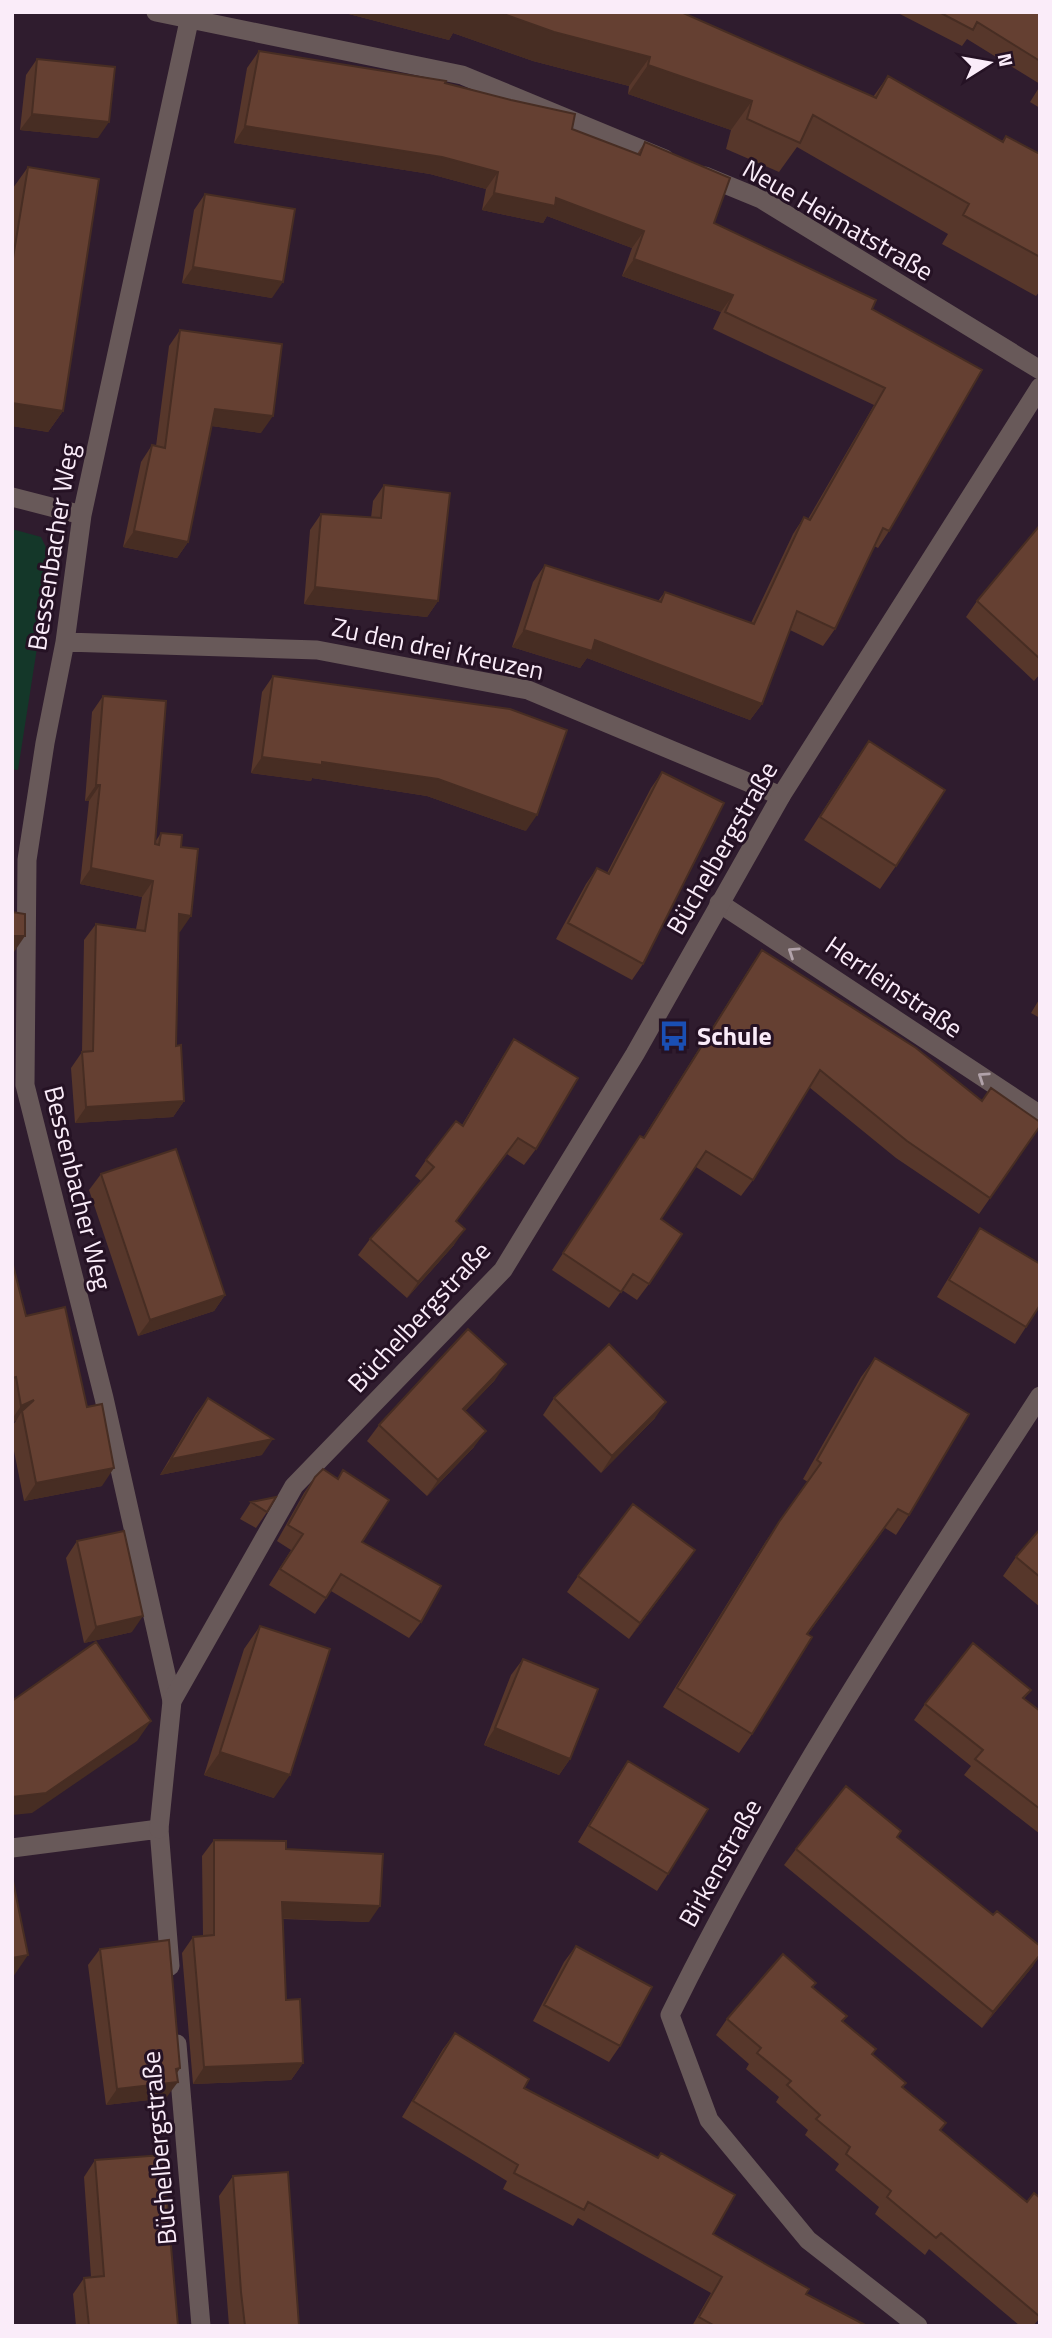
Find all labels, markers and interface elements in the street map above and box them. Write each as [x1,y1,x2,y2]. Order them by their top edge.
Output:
north arrow [954,28,1024,98]
text: N [991,50,1022,69]
street label: Neue Heimatstraße [736,149,941,290]
street label: Bessenbacher Weg [17,441,88,653]
street label: Zu den drei Kreuzen [328,607,548,690]
street label: Büchelbergstraße [656,754,787,942]
street label: Herrleinstraße [818,926,971,1047]
one-way arrow [788,947,801,960]
place label: Schule [697,1016,772,1055]
bus stop icon: Schule [657,1019,691,1053]
one-way arrow [978,1073,991,1085]
street label: Bessenbacher Weg [34,1082,123,1294]
street label: Büchelbergstraße [338,1232,499,1401]
street label: Birkenstraße [668,1792,771,1934]
street label: Büchelbergstraße [131,2049,186,2247]

